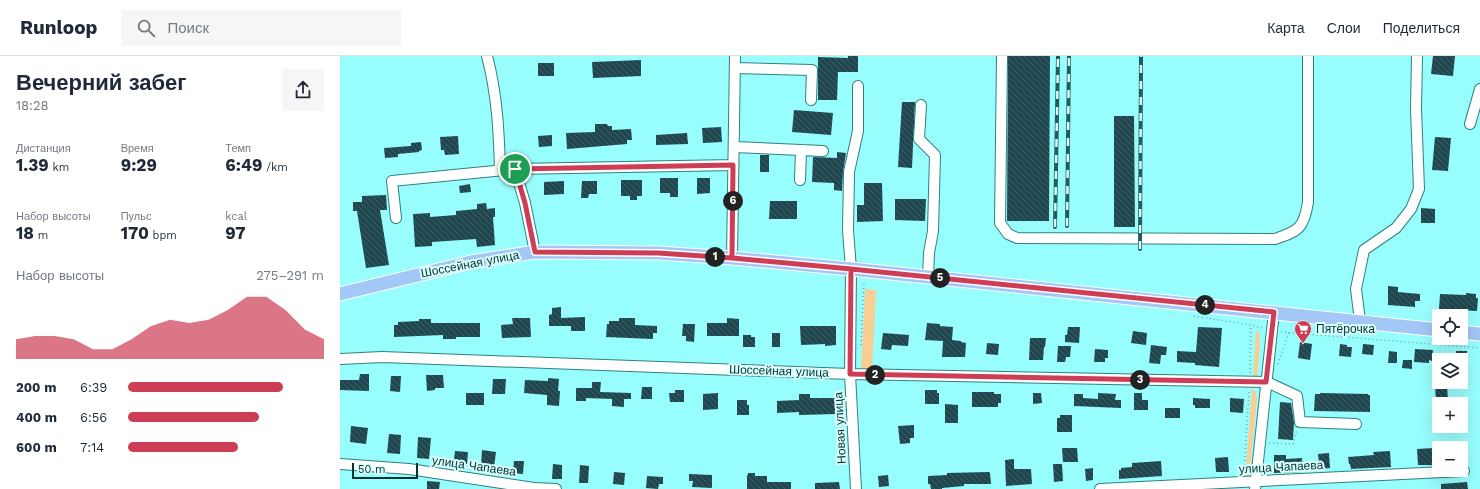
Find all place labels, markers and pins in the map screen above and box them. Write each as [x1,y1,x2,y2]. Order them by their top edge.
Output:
pin [498,152,532,186]
pin: 6 [723,191,743,211]
pin: 1 [705,247,725,267]
pin: 5 [930,268,950,288]
pin: 4 [1195,295,1215,315]
supermarket icon: Пятёрочка [1293,319,1313,344]
place label: Пятёрочка [1316,322,1375,336]
pin: 2 [865,365,885,385]
pin: 3 [1130,370,1150,390]

